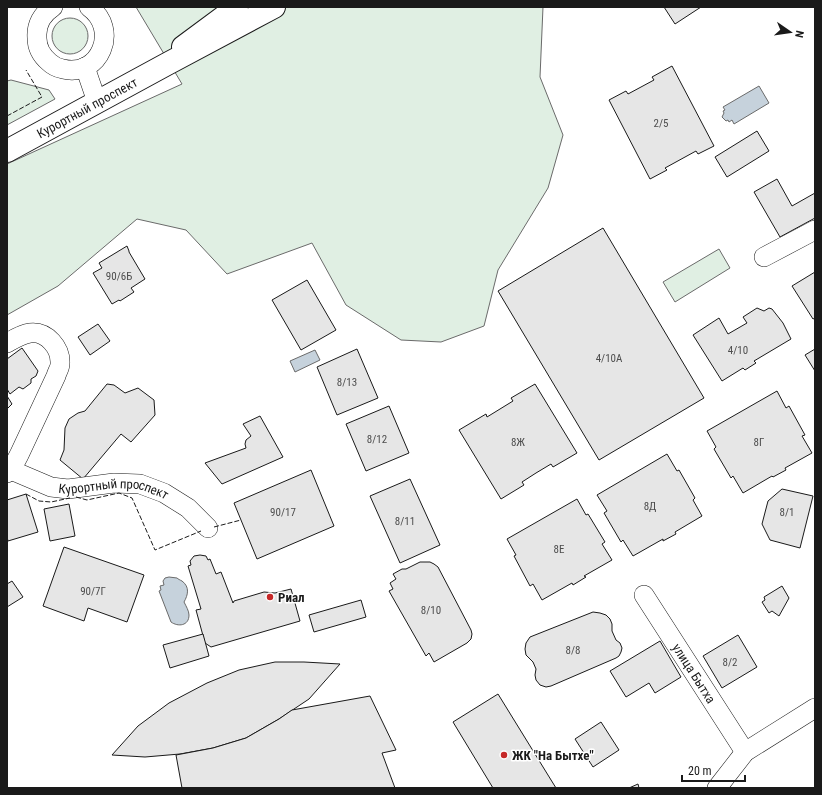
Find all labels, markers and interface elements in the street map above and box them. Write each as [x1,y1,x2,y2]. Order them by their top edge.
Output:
north arrow [770,12,810,52]
text: N [792,29,806,39]
street label: Курортный проспект [34,74,140,141]
house number: 2/5 [654,117,668,130]
house number: 90/6Б [106,270,132,283]
house number: 4/10 [728,344,748,357]
house number: 4/10А [596,352,623,365]
house number: 8/13 [337,376,357,389]
house number: 8/12 [367,433,387,446]
house number: 8Ж [511,436,525,449]
house number: 8Г [754,436,764,449]
street label: Курортный проспект [58,476,172,502]
house number: 8Д [644,500,656,513]
house number: 90/17 [270,506,296,519]
house number: 8/1 [780,506,794,519]
house number: 8/11 [395,515,415,528]
house number: 8Е [554,543,565,556]
house number: 90/7Г [80,585,106,598]
place label: Риал [278,590,305,605]
marker: Риал [265,592,275,602]
house number: 8/10 [421,604,441,617]
street label: улица Бытха [669,641,719,706]
house number: 8/8 [566,644,580,657]
house number: 8/2 [723,656,737,669]
place label: ЖК "На Бытхе" [512,748,594,763]
marker: ЖК "На Бытхе" [499,750,509,760]
scale bar [682,757,745,783]
text: 20 m [688,764,712,778]

